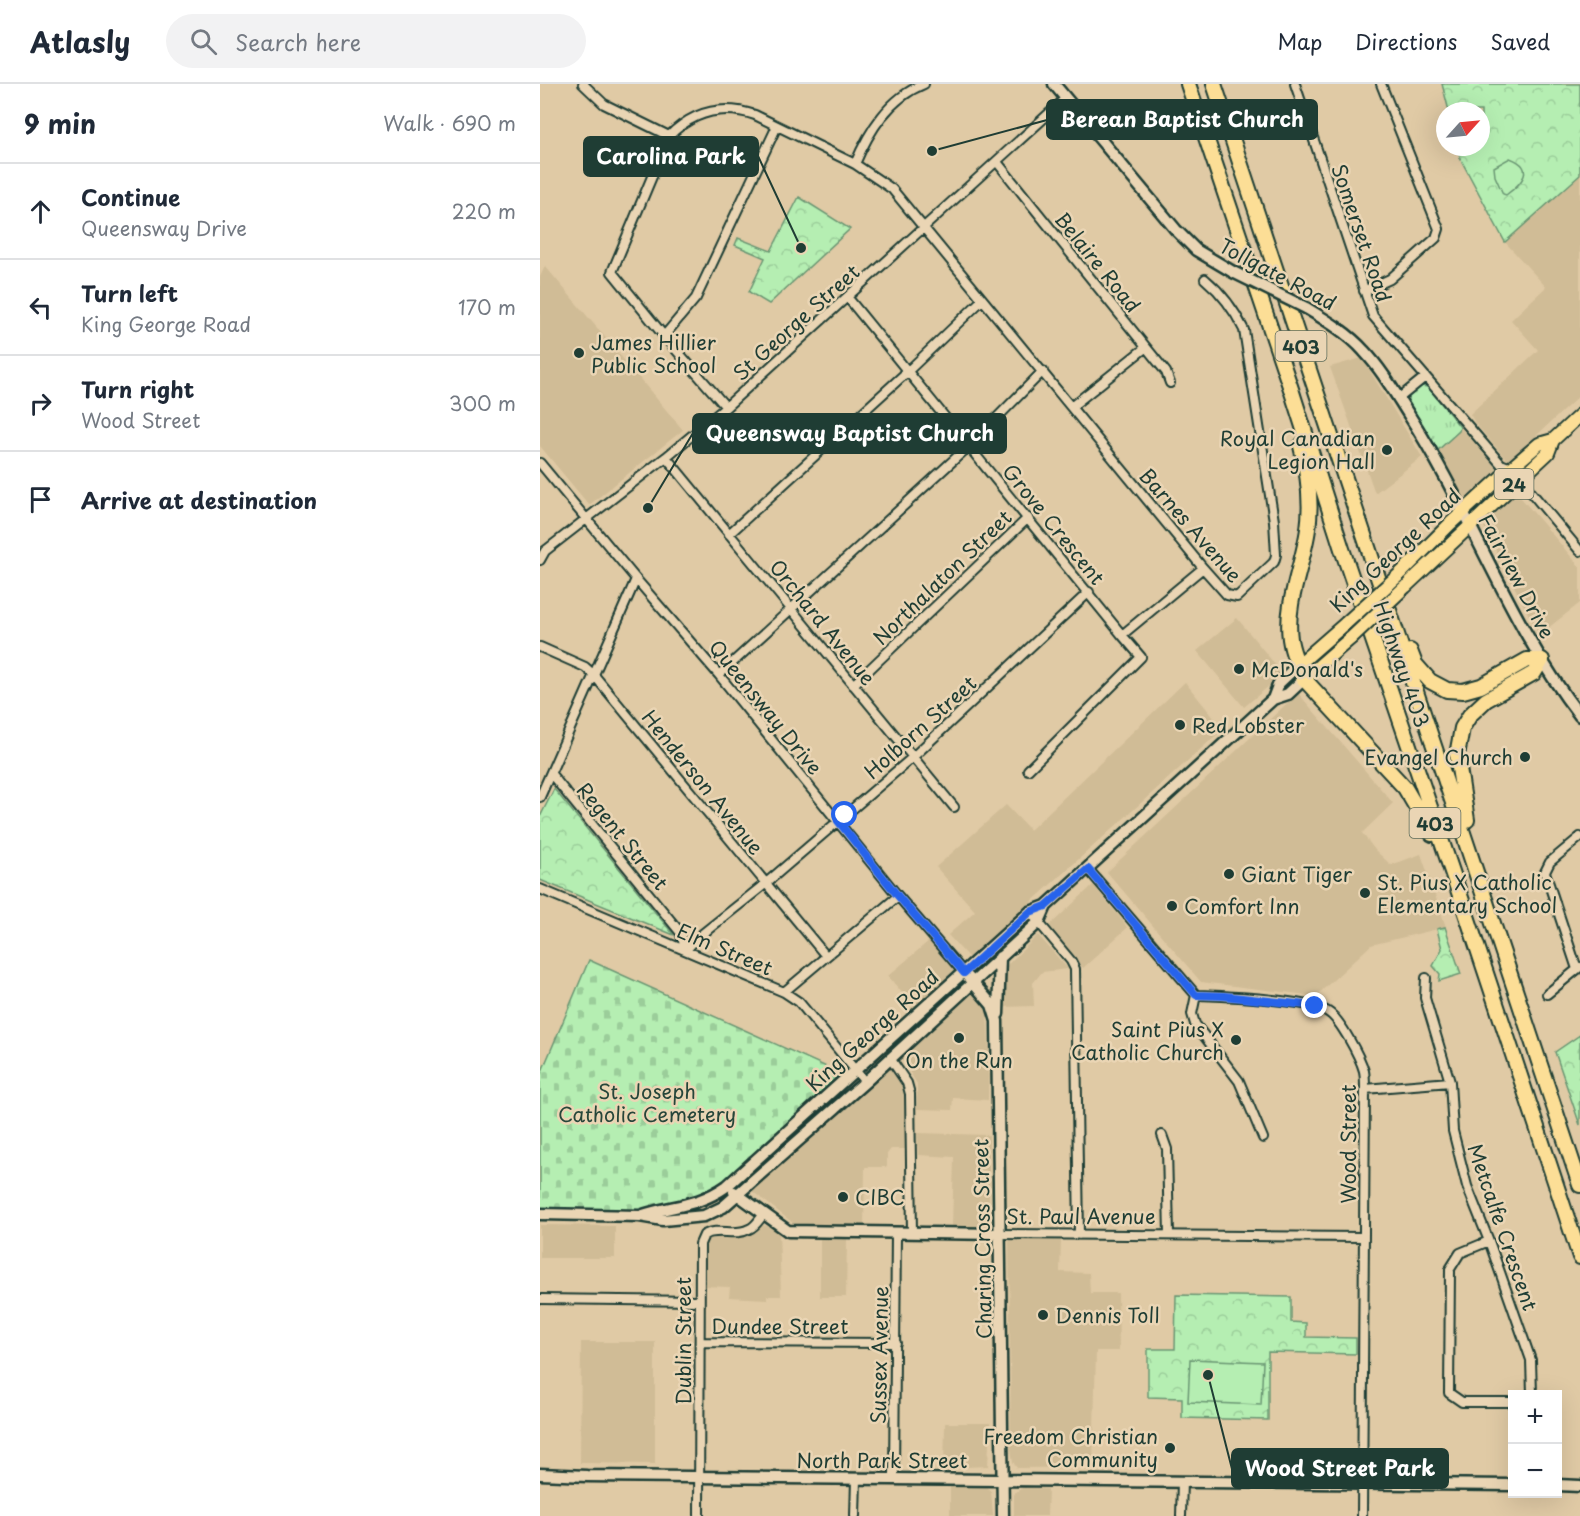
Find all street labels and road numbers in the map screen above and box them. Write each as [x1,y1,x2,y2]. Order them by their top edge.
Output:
street label: Somerset Road [1324,160,1400,306]
street label: Belaire Road [1048,205,1148,319]
street label: Tollgate Road [1214,231,1342,317]
street label: St George Street [726,257,866,387]
road number: 403 [1276,331,1326,361]
street label: Grove Crescent [996,457,1112,591]
street label: Barnes Avenue [1133,461,1249,589]
road number: 24 [1494,469,1534,499]
street label: King George Road [1323,481,1467,619]
street label: Northalaton Street [866,503,1018,651]
street label: Fairview Drive [1472,508,1562,644]
street label: Orchard Avenue [763,553,883,691]
street label: Highway 403 [1366,597,1438,731]
street label: Queensway Drive [702,633,830,781]
street label: Holborn Street [857,668,983,786]
street label: Henderson Avenue [635,703,771,861]
street label: Regent Street [570,776,676,896]
road number: 403 [1410,808,1460,838]
street label: Elm Street [673,915,777,983]
street label: King George Road [799,962,945,1098]
street label: Wood Street [1333,1084,1363,1204]
street label: Charing Cross Street [965,1138,999,1340]
street label: Metcalfe Crescent [1460,1140,1546,1314]
street label: St. Paul Avenue [1007,1201,1156,1231]
street label: Dublin Street [668,1277,698,1405]
street label: Sussex Avenue [863,1286,895,1424]
street label: Dundee Street [712,1311,848,1341]
street label: North Park Street [797,1445,968,1475]

